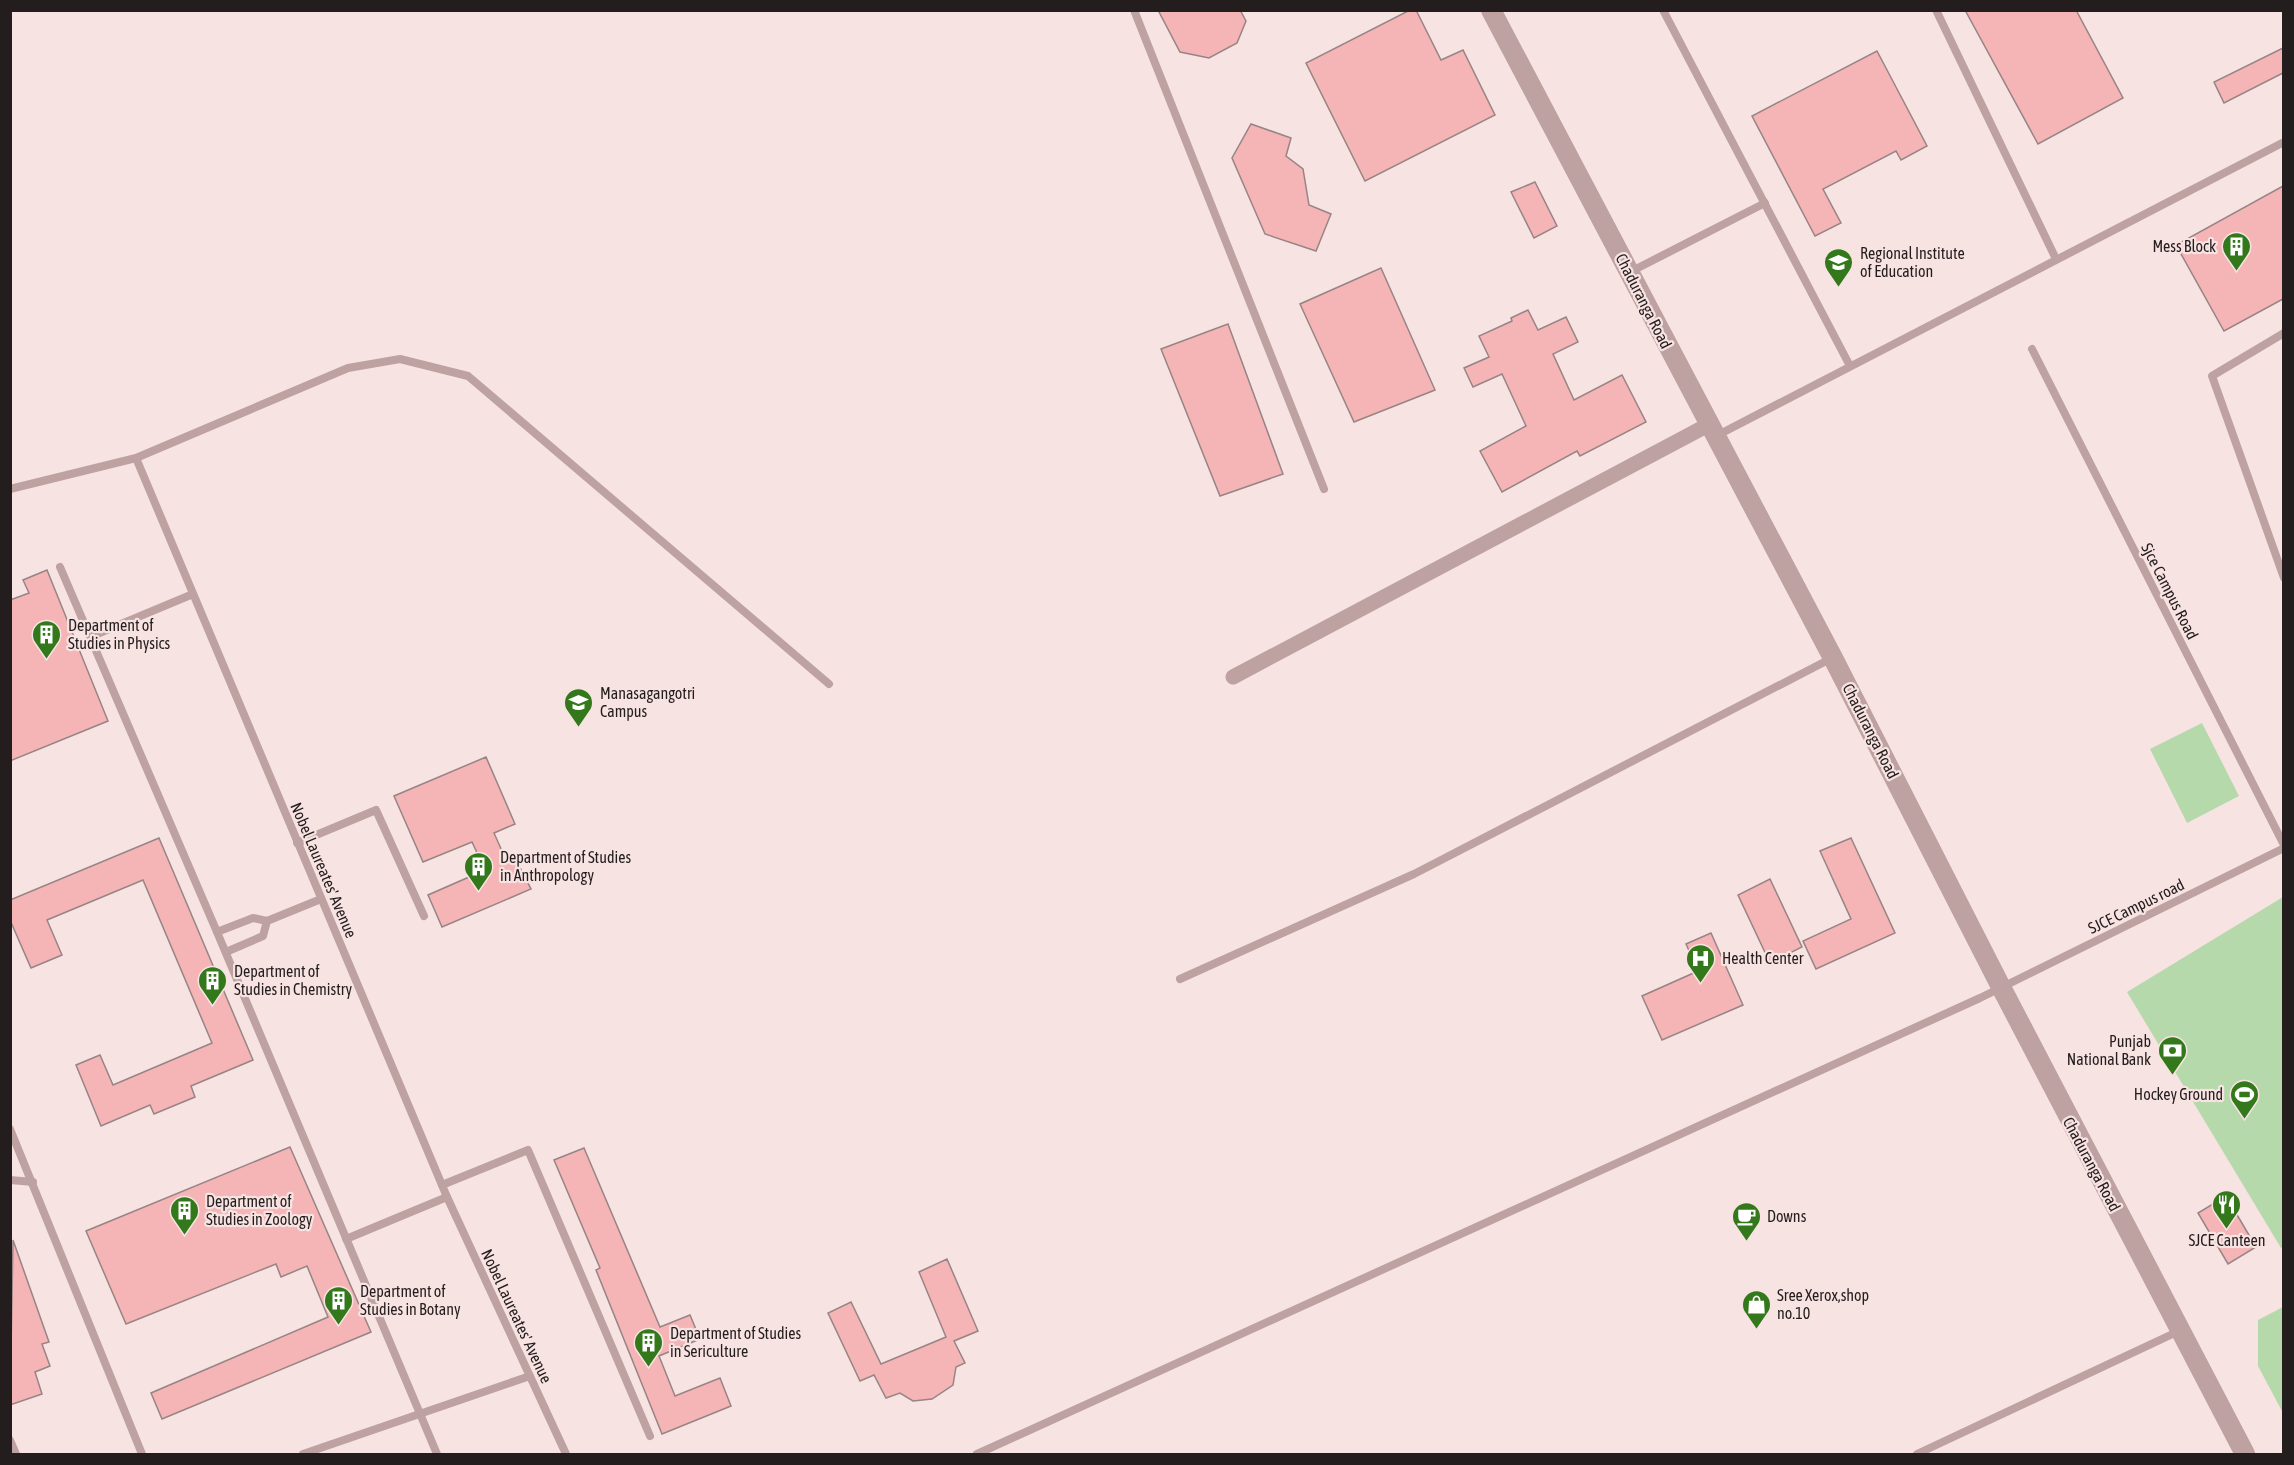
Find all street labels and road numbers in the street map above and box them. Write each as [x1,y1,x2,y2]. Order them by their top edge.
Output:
street label: Chaduranga Road [1611,251,1676,352]
street label: Sjce Campus Road [2137,540,2202,643]
street label: Chaduranga Road [1838,681,1903,782]
street label: Nobel Laureates' Avenue [287,800,361,940]
street label: SJCE Campus road [2085,875,2187,938]
street label: Chaduranga Road [2059,1114,2124,1215]
street label: Nobel Laureates' Avenue [478,1246,556,1386]

